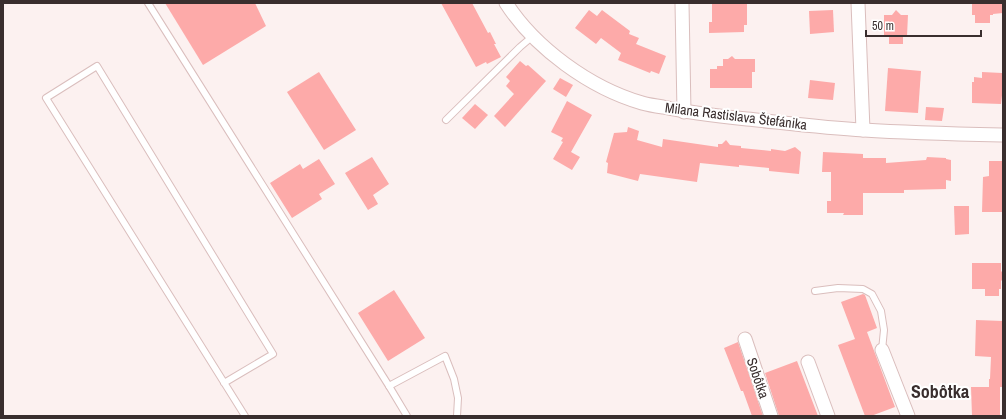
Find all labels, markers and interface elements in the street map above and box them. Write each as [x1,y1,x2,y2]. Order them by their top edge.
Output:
scale bar [866,12,981,38]
text: 50 m [872,18,894,34]
street label: Milana Rastislava Štefánika [664,98,809,134]
street label: Sobôtka [743,355,774,401]
district label: Sobôtka [911,379,970,404]

